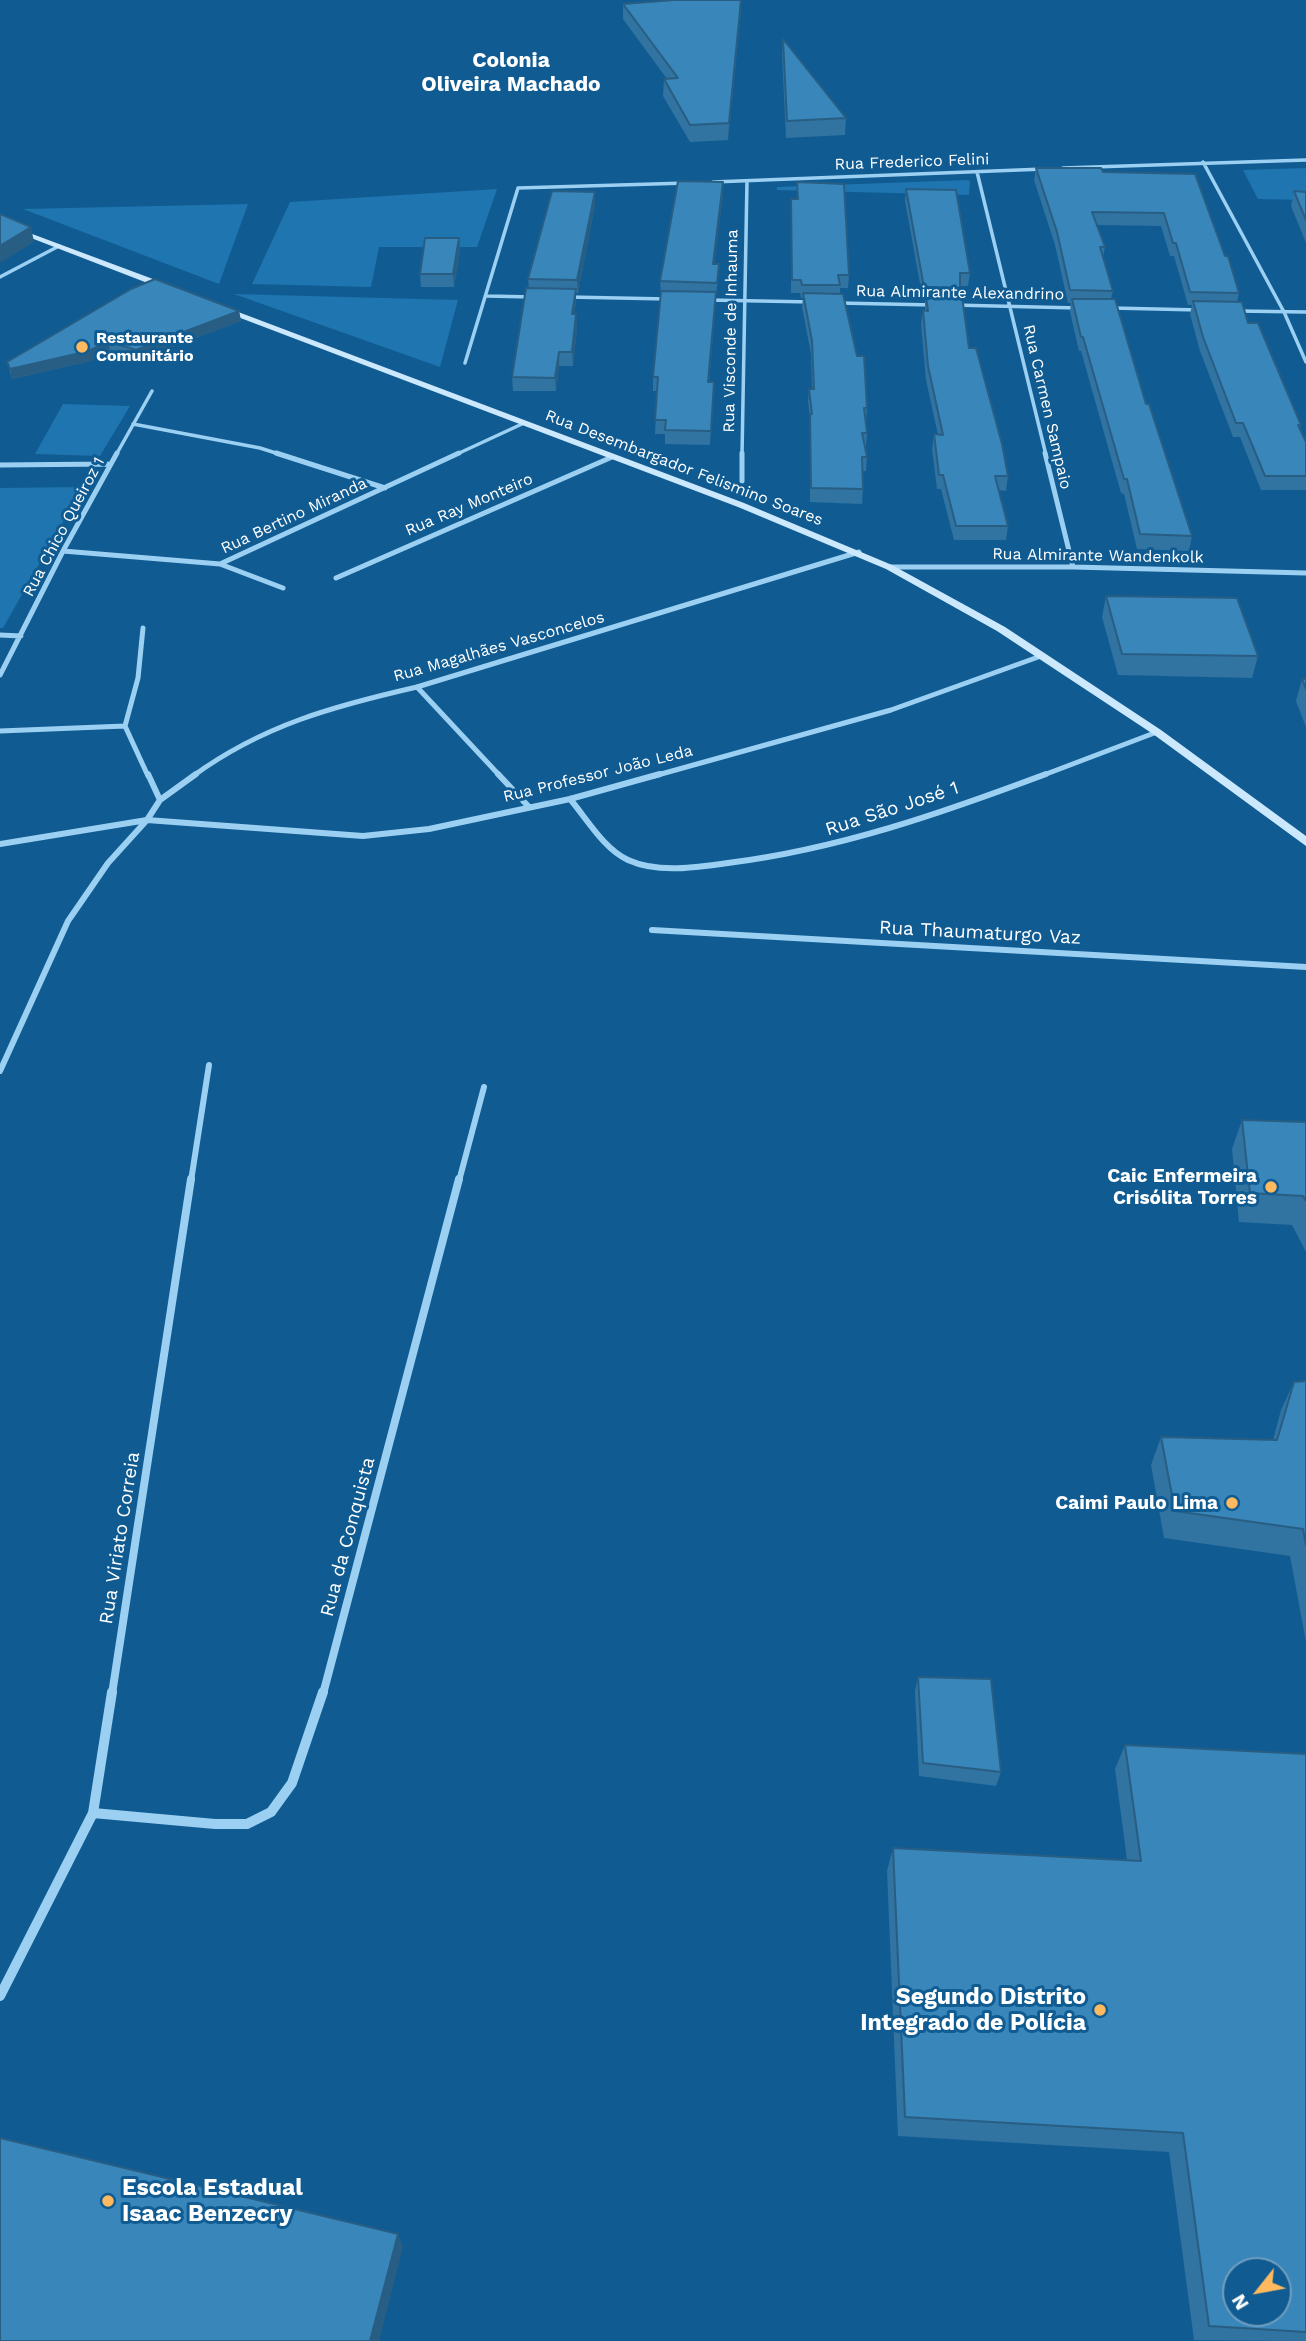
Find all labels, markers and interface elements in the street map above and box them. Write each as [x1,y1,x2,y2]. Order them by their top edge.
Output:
district label: Colonia Oliveira Machado [421,48,601,98]
street label: Rua Frederico Felini [834,150,990,174]
street label: Rua Visconde de Inhauma [720,229,742,433]
street label: Rua Almirante Alexandrino [856,282,1064,304]
street label: Rua Carmen Sampaio [1019,323,1075,491]
place label: Restaurante Comunitário [96,328,194,366]
marker: Restaurante Comunitário [74,339,90,355]
street label: Rua Desembargador Felismino Soares [542,406,826,530]
street label: Rua Chico Queiroz 1 [19,454,109,600]
street label: Rua Ray Monteiro [402,469,536,541]
street label: Rua Bertino Miranda [218,474,370,558]
street label: Rua Almirante Wandenkolk [992,545,1204,567]
street label: Rua Magalhães Vasconcelos [391,608,607,686]
street label: Rua Professor João Leda [501,741,695,807]
street label: Rua São José 1 [822,777,962,841]
street label: Rua Thaumaturgo Vaz [878,916,1082,950]
place label: Caic Enfermeira Crisólita Torres [1107,1165,1257,1209]
marker: Caic Enfermeira Crisólita Torres [1263,1179,1279,1195]
street label: Rua Viriato Correia [95,1450,145,1626]
street label: Rua da Conquista [316,1455,380,1619]
place label: Caimi Paulo Lima [1055,1492,1218,1514]
marker: Caimi Paulo Lima [1224,1495,1240,1511]
place label: Segundo Distrito Integrado de Polícia [860,1983,1086,2037]
marker: Segundo Distrito Integrado de Polícia [1092,2002,1108,2018]
place label: Escola Estadual Isaac Benzecry [122,2174,303,2228]
marker: Escola Estadual Isaac Benzecry [100,2193,116,2209]
north arrow [1222,2257,1292,2327]
text: N [1227,2290,1254,2314]

